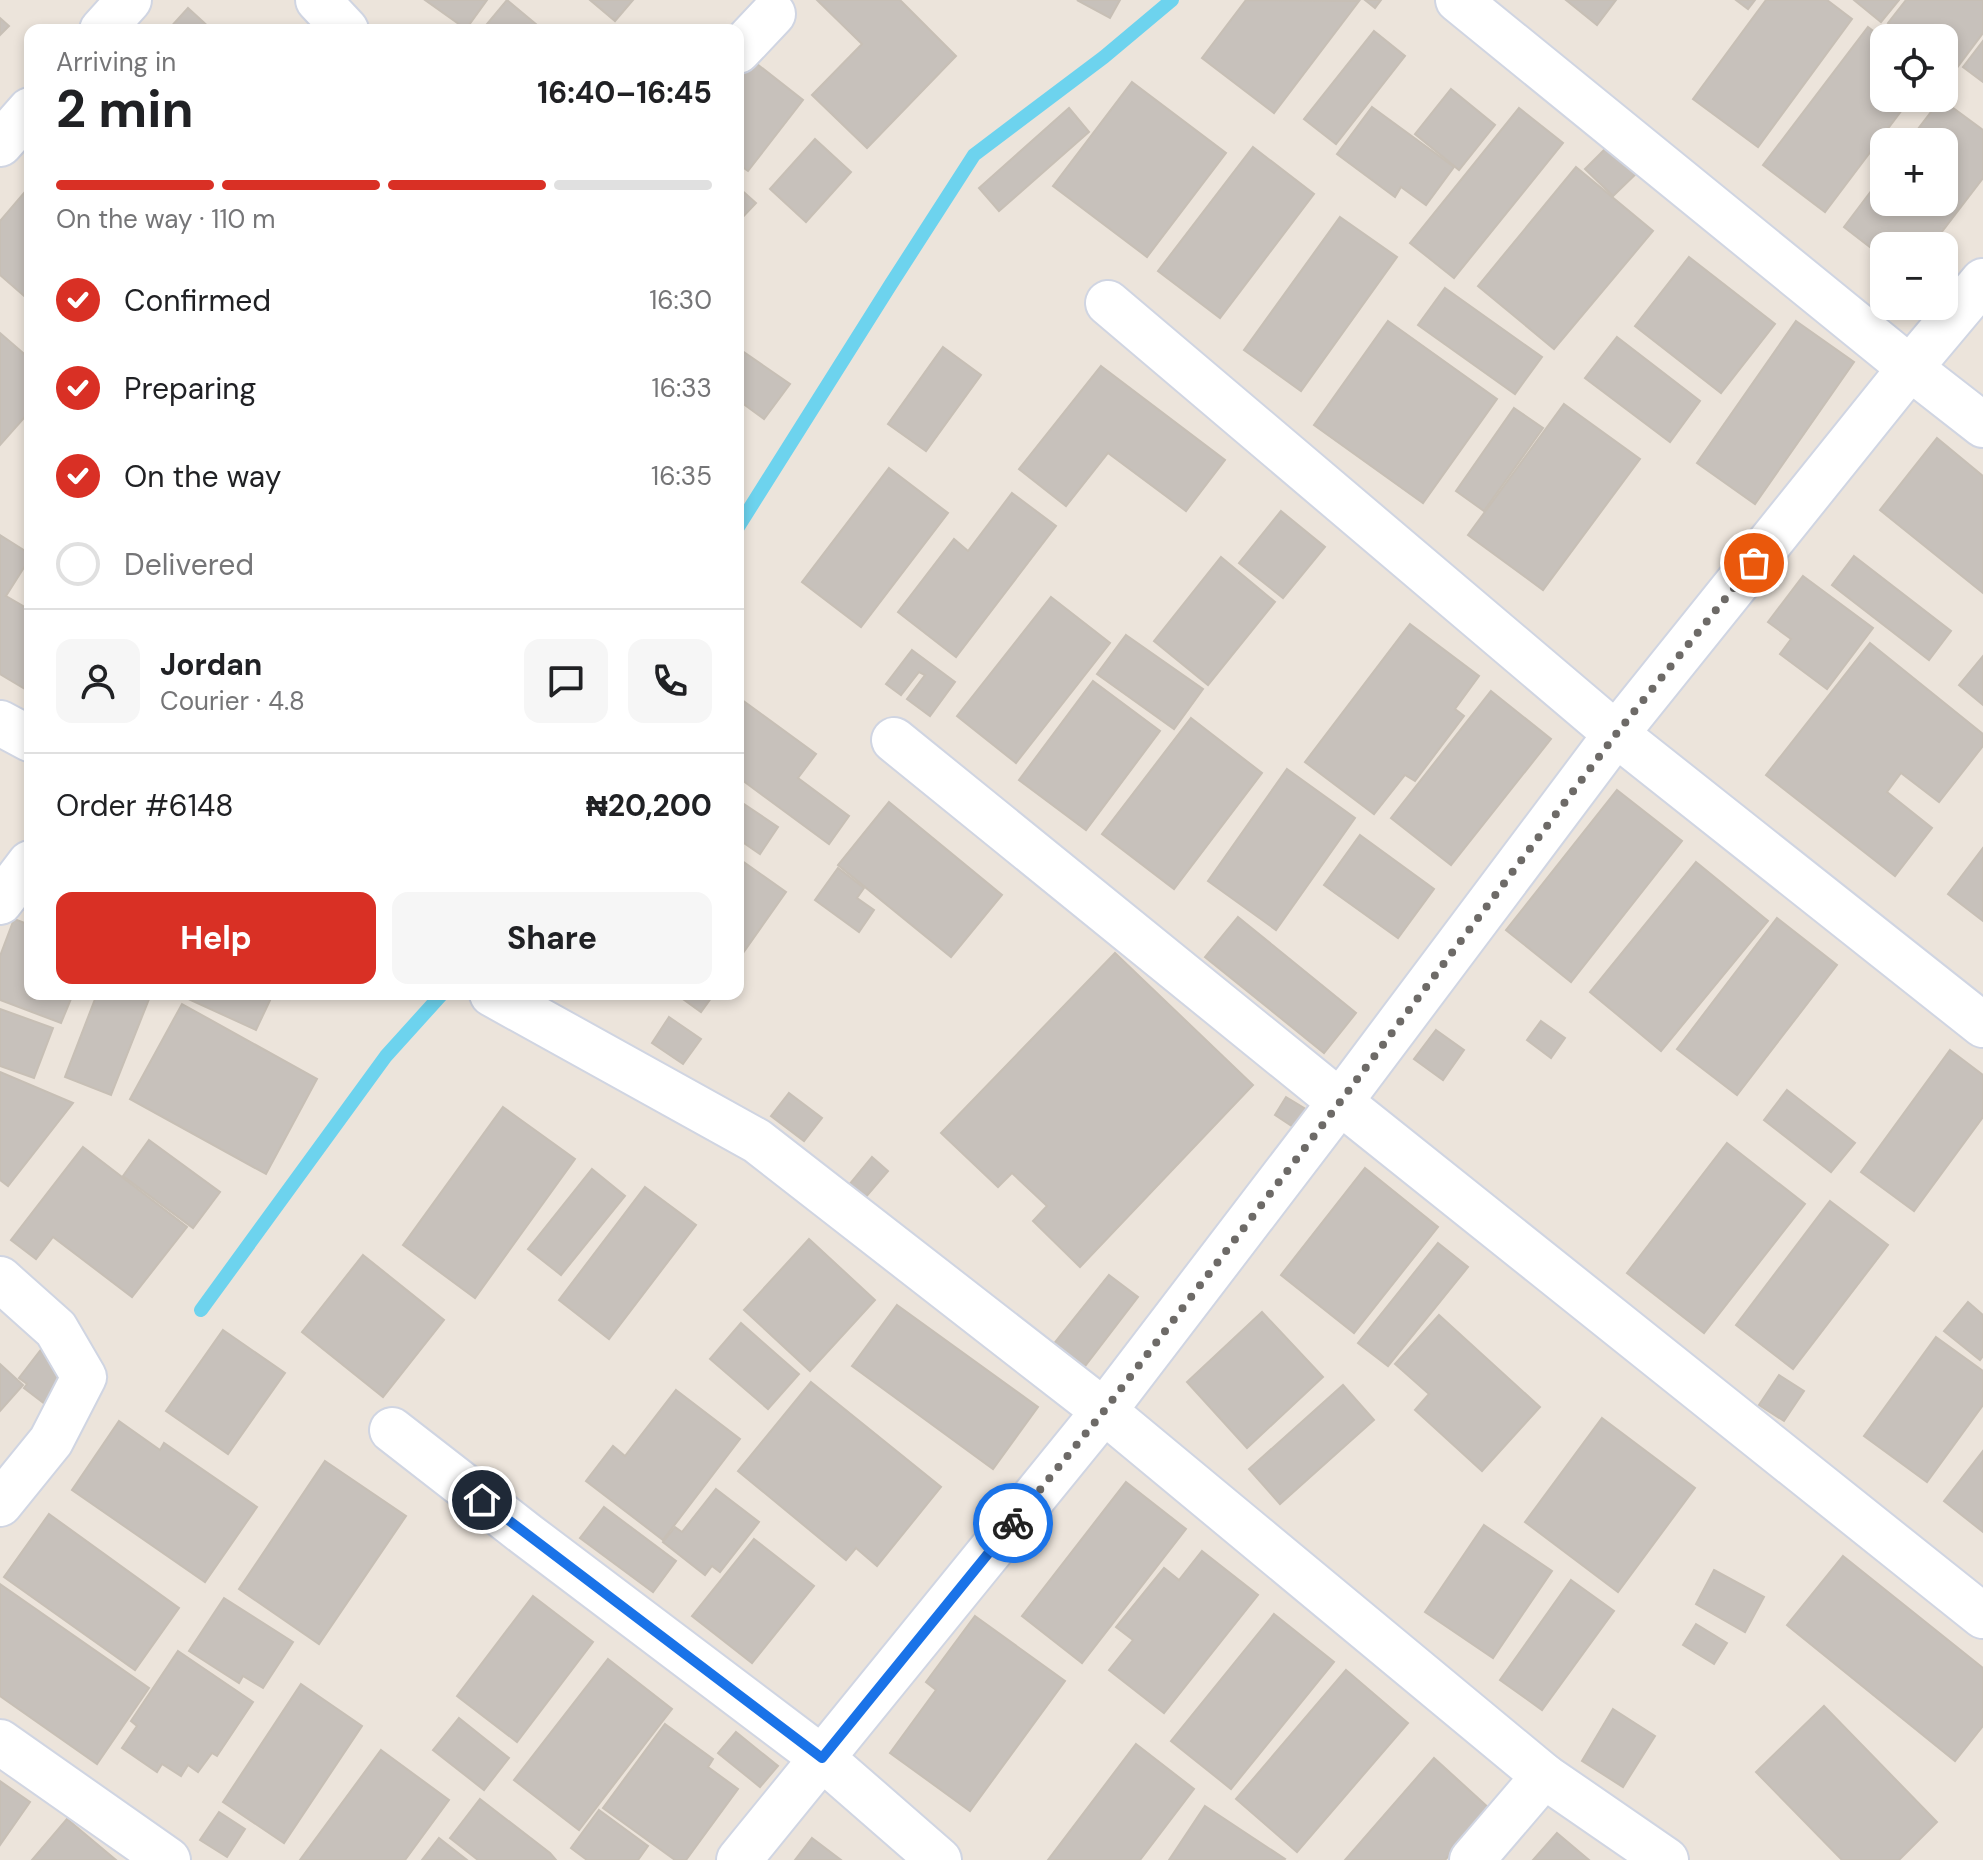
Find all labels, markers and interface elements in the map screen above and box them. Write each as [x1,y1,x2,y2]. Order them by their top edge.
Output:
map controls [1870,24,1958,320]
button: locate [1870,24,1958,112]
text: Arriving in [56,45,176,79]
text: 16:40–16:45 [537,73,712,112]
text: 2 min [56,75,194,143]
button: + [1870,128,1958,216]
text: On the way · 110 m [56,202,275,236]
button: − [1870,232,1958,320]
icon: check [56,278,100,322]
text: Confirmed [124,281,271,320]
text: 16:30 [649,283,712,317]
icon: check [56,366,100,410]
text: Preparing [124,369,256,408]
text: 16:33 [652,371,712,405]
icon: check [56,454,100,498]
text: On the way [124,457,281,496]
text: 16:35 [651,459,712,493]
pin [1720,529,1788,597]
icon: bag [1732,541,1776,585]
text: Delivered [124,545,254,584]
button: person [56,639,140,723]
button: chat [524,639,608,723]
button: phone [628,639,712,723]
text: Jordan [160,645,262,684]
text: Courier · 4.8 [160,684,305,718]
text: Order #6148 [56,786,233,825]
text: ₦20,200 [586,786,712,825]
button: Help [56,892,376,984]
button: Share [392,892,712,984]
pin [448,1466,516,1534]
icon: home [460,1478,504,1522]
courier [973,1483,1053,1563]
icon: bike [991,1501,1035,1545]

